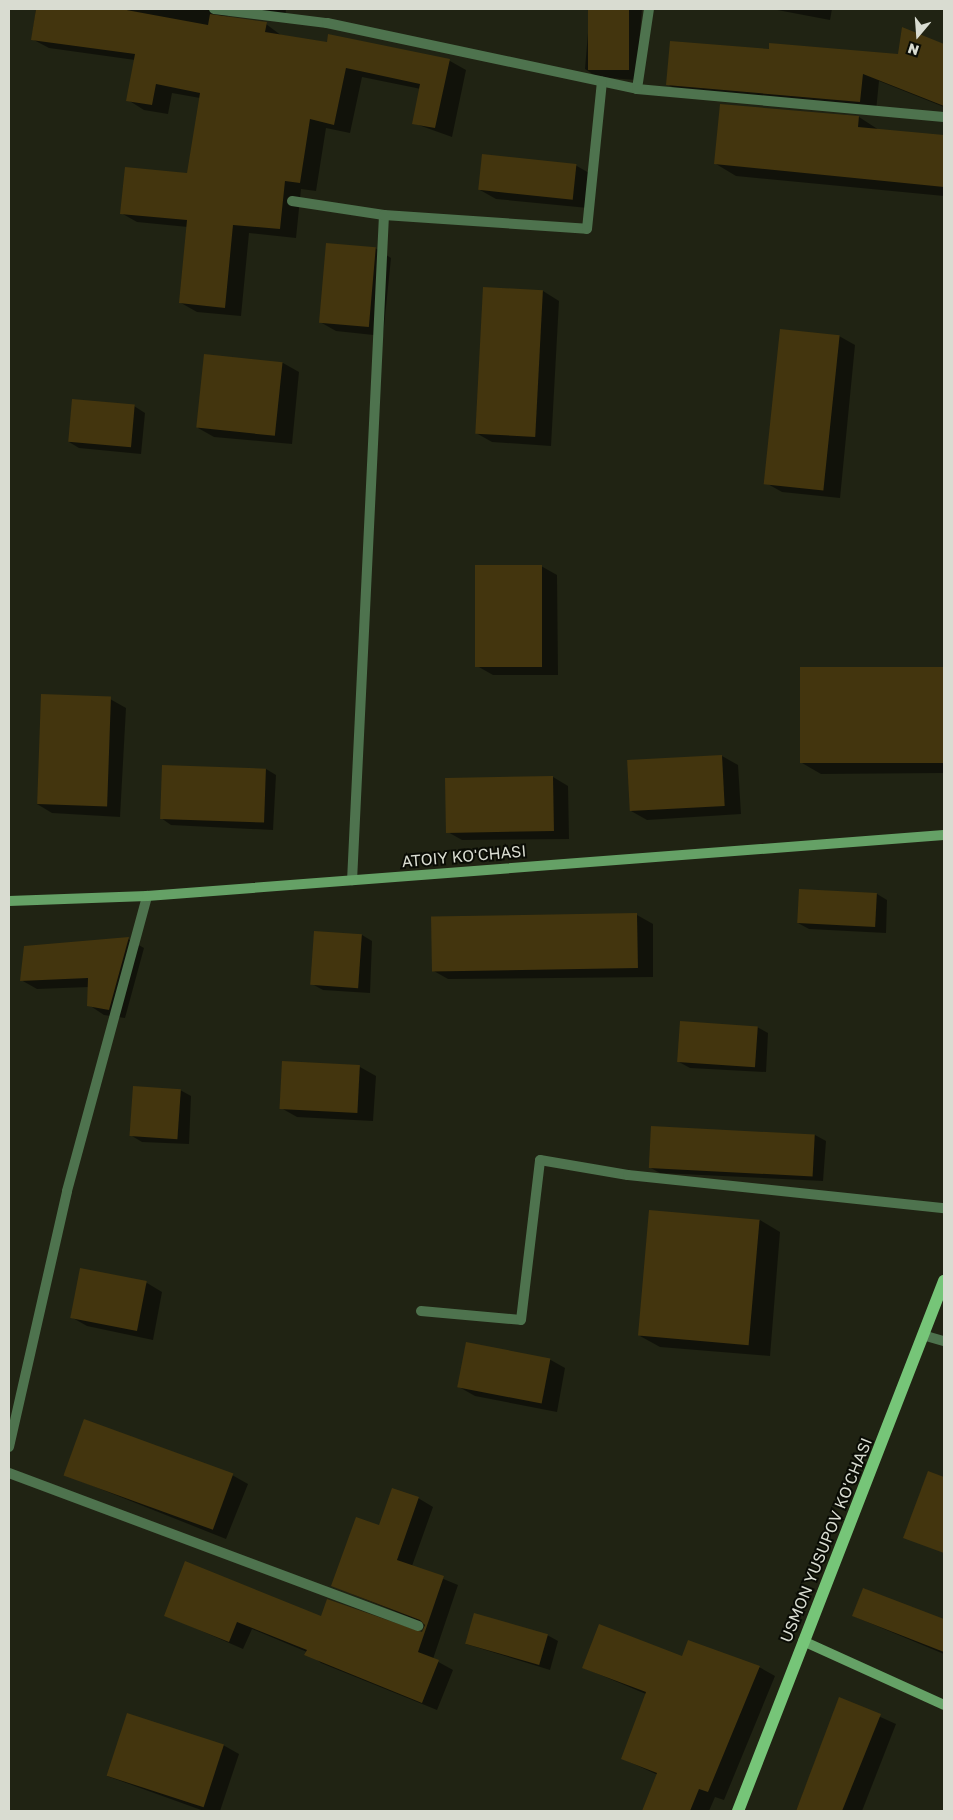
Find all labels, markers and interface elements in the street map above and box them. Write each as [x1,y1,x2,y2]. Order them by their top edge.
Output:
north arrow [893,10,943,60]
text: N [906,40,921,59]
street label: ATOIY KO'CHASI [401,841,527,871]
street label: USMON YUSUPOV KO'CHASI [776,1435,876,1645]

